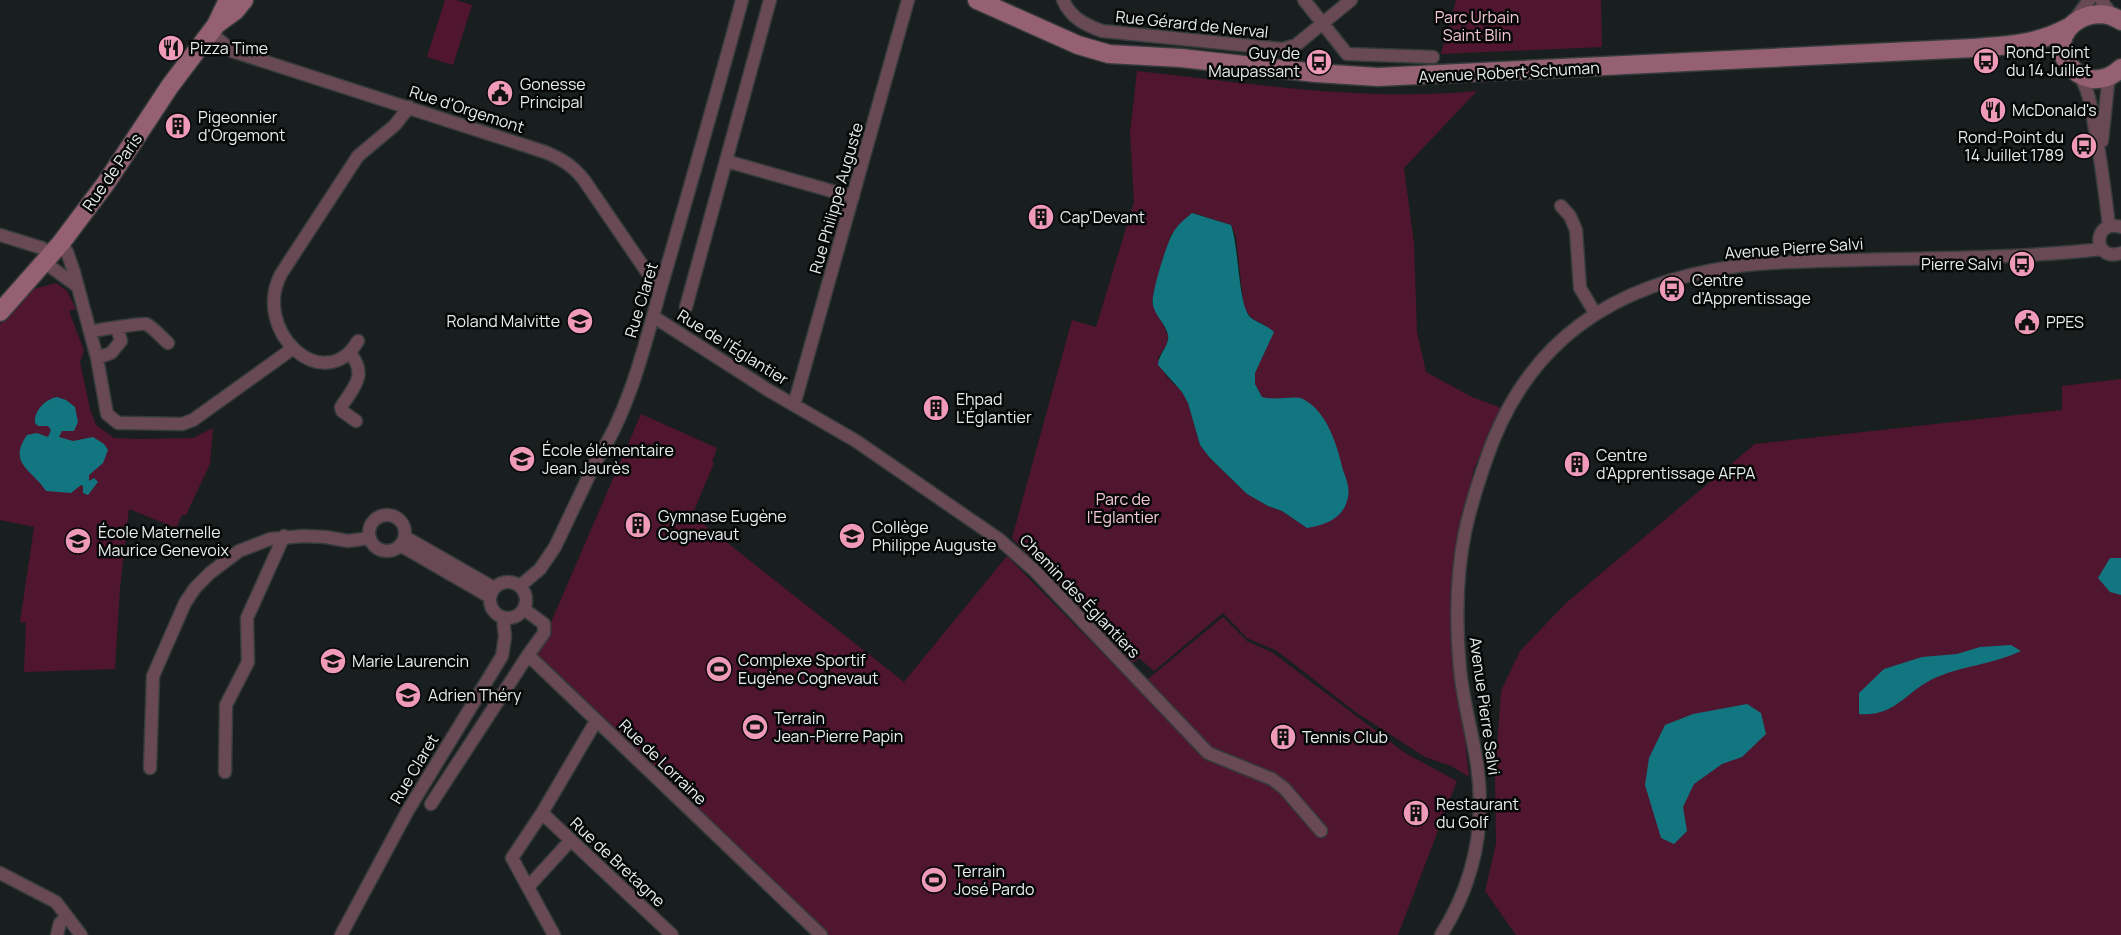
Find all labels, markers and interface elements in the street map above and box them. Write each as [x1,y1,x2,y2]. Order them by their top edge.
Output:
street label: Rue Gérard de Nerval [1114,5,1270,43]
park label: Parc Urbain Saint Blin [1435,6,1519,46]
restaurant icon: Pizza Time [156,33,186,63]
place label: Pizza Time [190,37,268,59]
place label: Rond-Point du 14 Juillet [2006,41,2091,81]
place label: Guy de Maupassant [1208,42,1300,82]
bus stop icon: Rond-Point du 14 Juillet [1971,46,2001,76]
bus stop icon: Guy de Maupassant [1304,47,1334,77]
street label: Avenue Robert Schuman [1418,56,1600,88]
place label: Gonesse Principal [520,73,586,113]
public building icon: Gonesse Principal [485,78,515,108]
street label: Rue d'Orgemont [407,80,527,138]
restaurant icon: McDonald's [1978,95,2008,125]
place label: McDonald's [2012,99,2097,121]
place label: Pigeonnier d'Orgemont [198,106,285,146]
building icon: Pigeonnier d'Orgemont [163,111,193,141]
street label: Rue Philippe Auguste [804,120,868,276]
place label: Rond-Point du 14 Juillet 1789 [1958,126,2064,166]
street label: Rue de Paris [77,129,147,215]
bus stop icon: Rond-Point du 14 Juillet 1789 [2069,131,2099,161]
building icon: Cap'Devant [1026,202,1056,232]
place label: Cap'Devant [1060,206,1145,228]
street label: Avenue Pierre Salvi [1724,232,1864,264]
bus stop icon: Pierre Salvi [2007,249,2037,279]
place label: Pierre Salvi [1921,253,2002,275]
street label: Rue Claret [619,260,663,340]
place label: Centre d'Apprentissage [1692,269,1811,309]
bus stop icon: Centre d'Apprentissage [1657,274,1687,304]
street label: Rue de l'Églantier [673,304,793,390]
school or university icon: Roland Malvitte [565,306,595,336]
public building icon: PPES [2012,307,2042,337]
place label: Roland Malvitte [447,310,560,332]
place label: PPES [2046,311,2084,333]
place label: Ehpad L'Églantier [956,388,1032,428]
building icon: Ehpad L'Églantier [921,393,951,423]
place label: École élémentaire Jean Jaurès [542,439,674,479]
school or university icon: École élémentaire Jean Jaurès [507,444,537,474]
place label: Centre d'Apprentissage AFPA [1596,444,1755,484]
building icon: Centre d'Apprentissage AFPA [1562,449,1592,479]
park label: Parc de l'Eglantier [1087,488,1160,528]
place label: Gymnase Eugène Cognevaut [658,505,787,545]
building icon: Gymnase Eugène Cognevaut [623,510,653,540]
place label: Collège Philippe Auguste [872,516,996,556]
place label: École Maternelle Maurice Genevoix [98,521,229,561]
school or university icon: Collège Philippe Auguste [837,521,867,551]
school or university icon: École Maternelle Maurice Genevoix [63,526,93,556]
street label: Chemin des Églantiers [1015,529,1145,663]
street label: Avenue Pierre Salvi [1464,636,1506,776]
school or university icon: Marie Laurencin [318,646,348,676]
place label: Complexe Sportif Eugène Cognevaut [738,649,879,689]
place label: Marie Laurencin [352,650,469,672]
sports icon: Complexe Sportif Eugène Cognevaut [704,654,734,684]
school or university icon: Adrien Théry [393,680,423,710]
place label: Adrien Théry [428,684,522,706]
place label: Terrain Jean-Pierre Papin [774,707,903,747]
sports icon: Terrain Jean-Pierre Papin [740,712,770,742]
street label: Rue de Lorraine [614,714,712,810]
building icon: Tennis Club [1268,722,1298,752]
place label: Tennis Club [1302,726,1388,748]
street label: Rue Claret [385,730,443,808]
place label: Restaurant du Golf [1436,793,1519,833]
building icon: Restaurant du Golf [1401,798,1431,828]
street label: Rue de Bretagne [566,812,670,912]
place label: Terrain José Pardo [954,860,1034,900]
sports icon: Terrain José Pardo [919,865,949,895]

